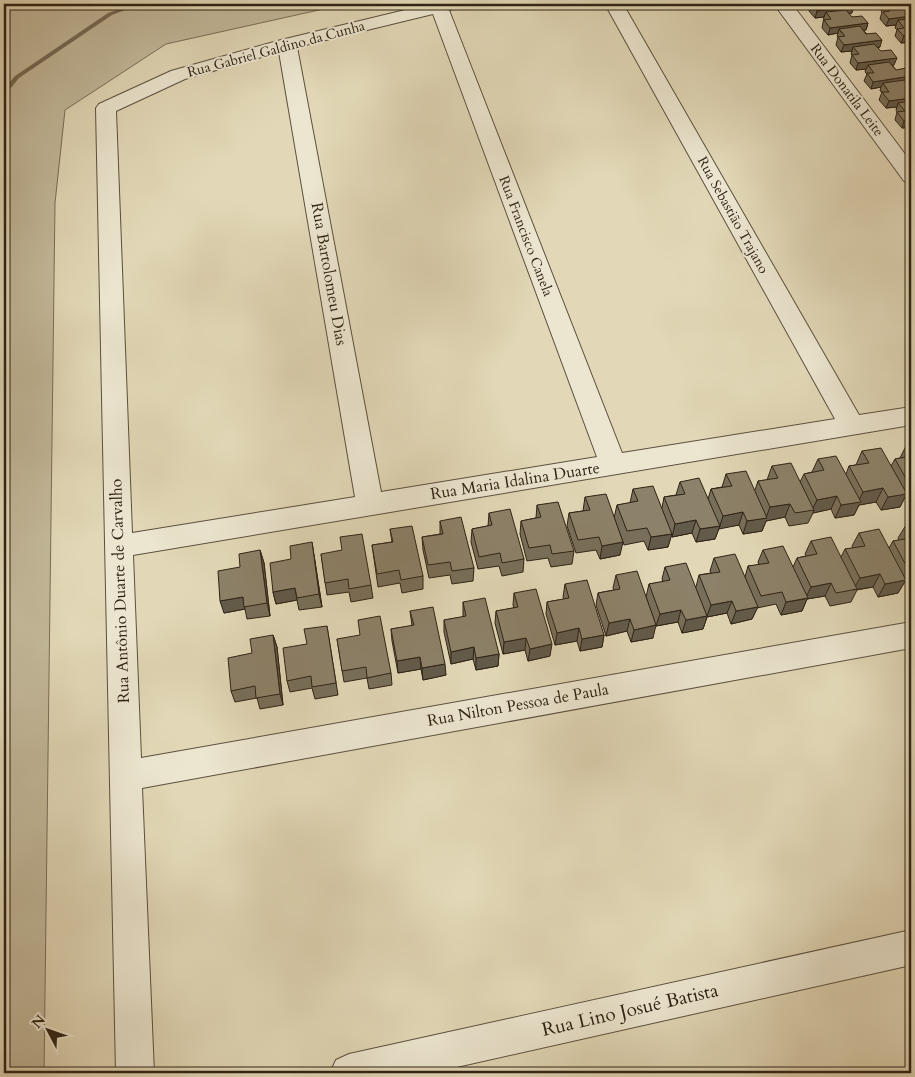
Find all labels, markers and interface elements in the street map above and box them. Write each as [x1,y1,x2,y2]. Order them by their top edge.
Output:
street label: Rua Gabriel Galdino da Cunha [185,16,367,82]
street label: Rua Donatila Leite [806,40,888,140]
street label: Rua Sebastião Trajano [693,153,773,278]
street label: Rua Francisco Canela [494,173,558,299]
street label: Rua Bartolomeu Dias [306,201,352,347]
street label: Rua Maria Idalina Duarte [429,457,601,505]
street label: Rua Antônio Duarte de Carvalho [105,478,135,704]
street label: Rua Nilton Pessoa de Paula [426,678,611,732]
street label: Rua Lino Josué Batista [539,977,721,1043]
north arrow [22,1004,72,1054]
text: N [27,1011,50,1033]

